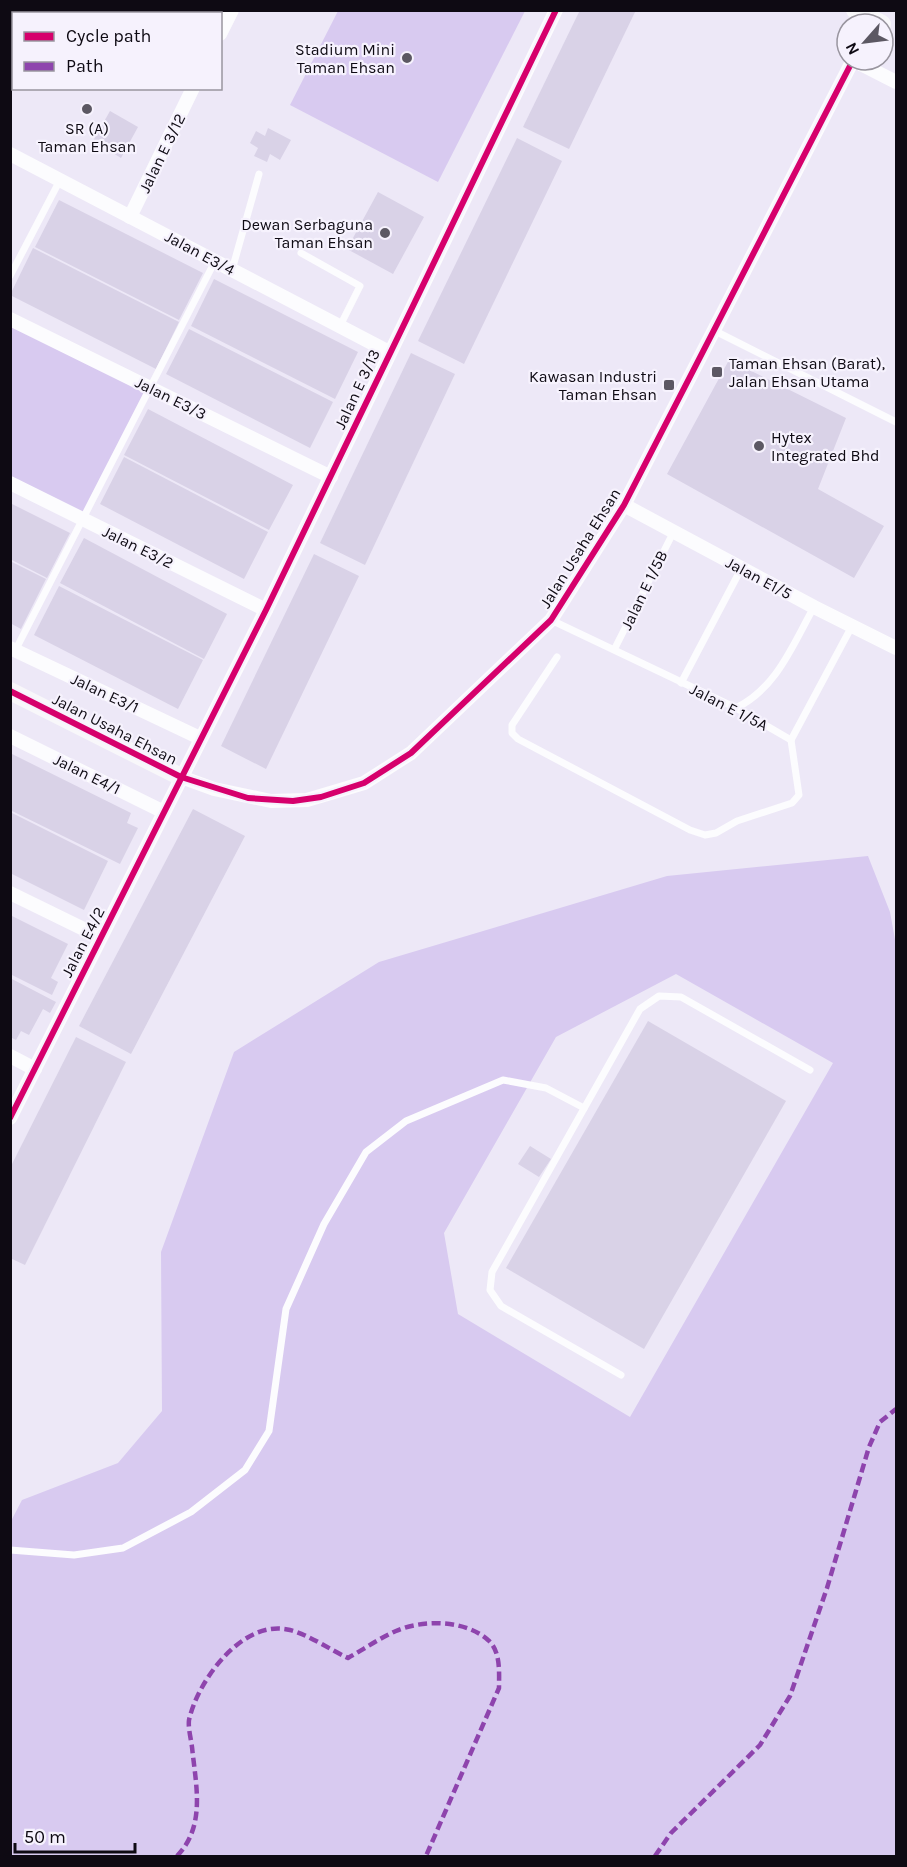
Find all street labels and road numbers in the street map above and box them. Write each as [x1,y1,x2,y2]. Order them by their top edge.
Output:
street label: Jalan E 3/12 [135,110,189,196]
street label: Jalan E3/4 [162,227,238,279]
street label: Jalan E 3/13 [330,346,384,432]
street label: Jalan E3/3 [132,373,210,423]
street label: Jalan Usaha Ehsan [536,485,624,611]
street label: Jalan E3/2 [99,522,177,572]
street label: Jalan E 1/5B [617,547,671,633]
street label: Jalan E1/5 [723,553,795,603]
street label: Jalan E3/1 [68,669,142,717]
street label: Jalan E 1/5A [687,679,771,735]
street label: Jalan Usaha Ehsan [49,689,181,769]
street label: Jalan E4/1 [50,750,124,798]
street label: Jalan E4/2 [57,904,109,980]

